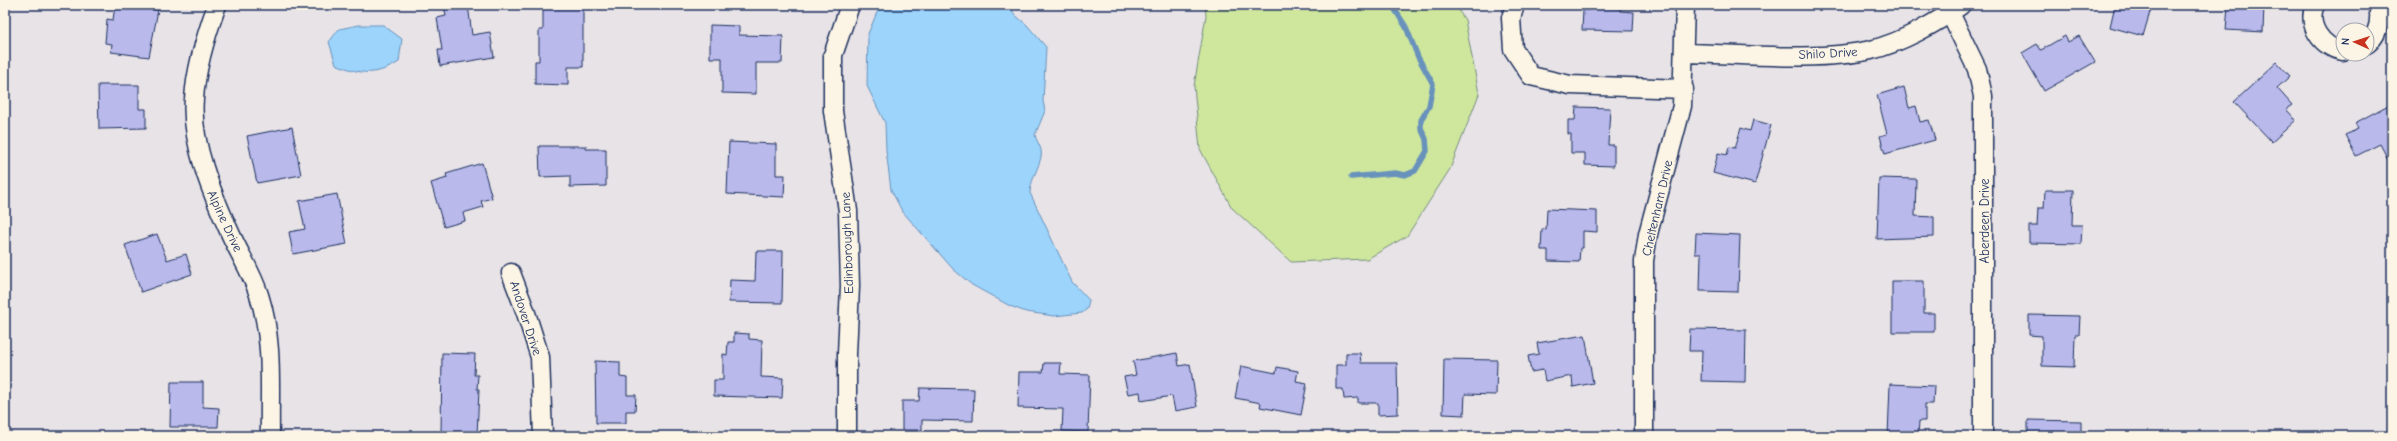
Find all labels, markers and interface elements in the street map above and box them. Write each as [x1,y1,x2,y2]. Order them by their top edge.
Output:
north arrow [2335,22,2375,62]
text: N [2339,38,2352,45]
street label: Shilo Drive [1798,44,1858,62]
street label: Cheltenham Drive [1639,158,1675,257]
street label: Aberdeen Drive [1977,178,1992,264]
street label: Alpine Drive [204,188,246,255]
street label: Edinborough Lane [838,191,856,294]
street label: Andover Drive [507,279,545,358]

